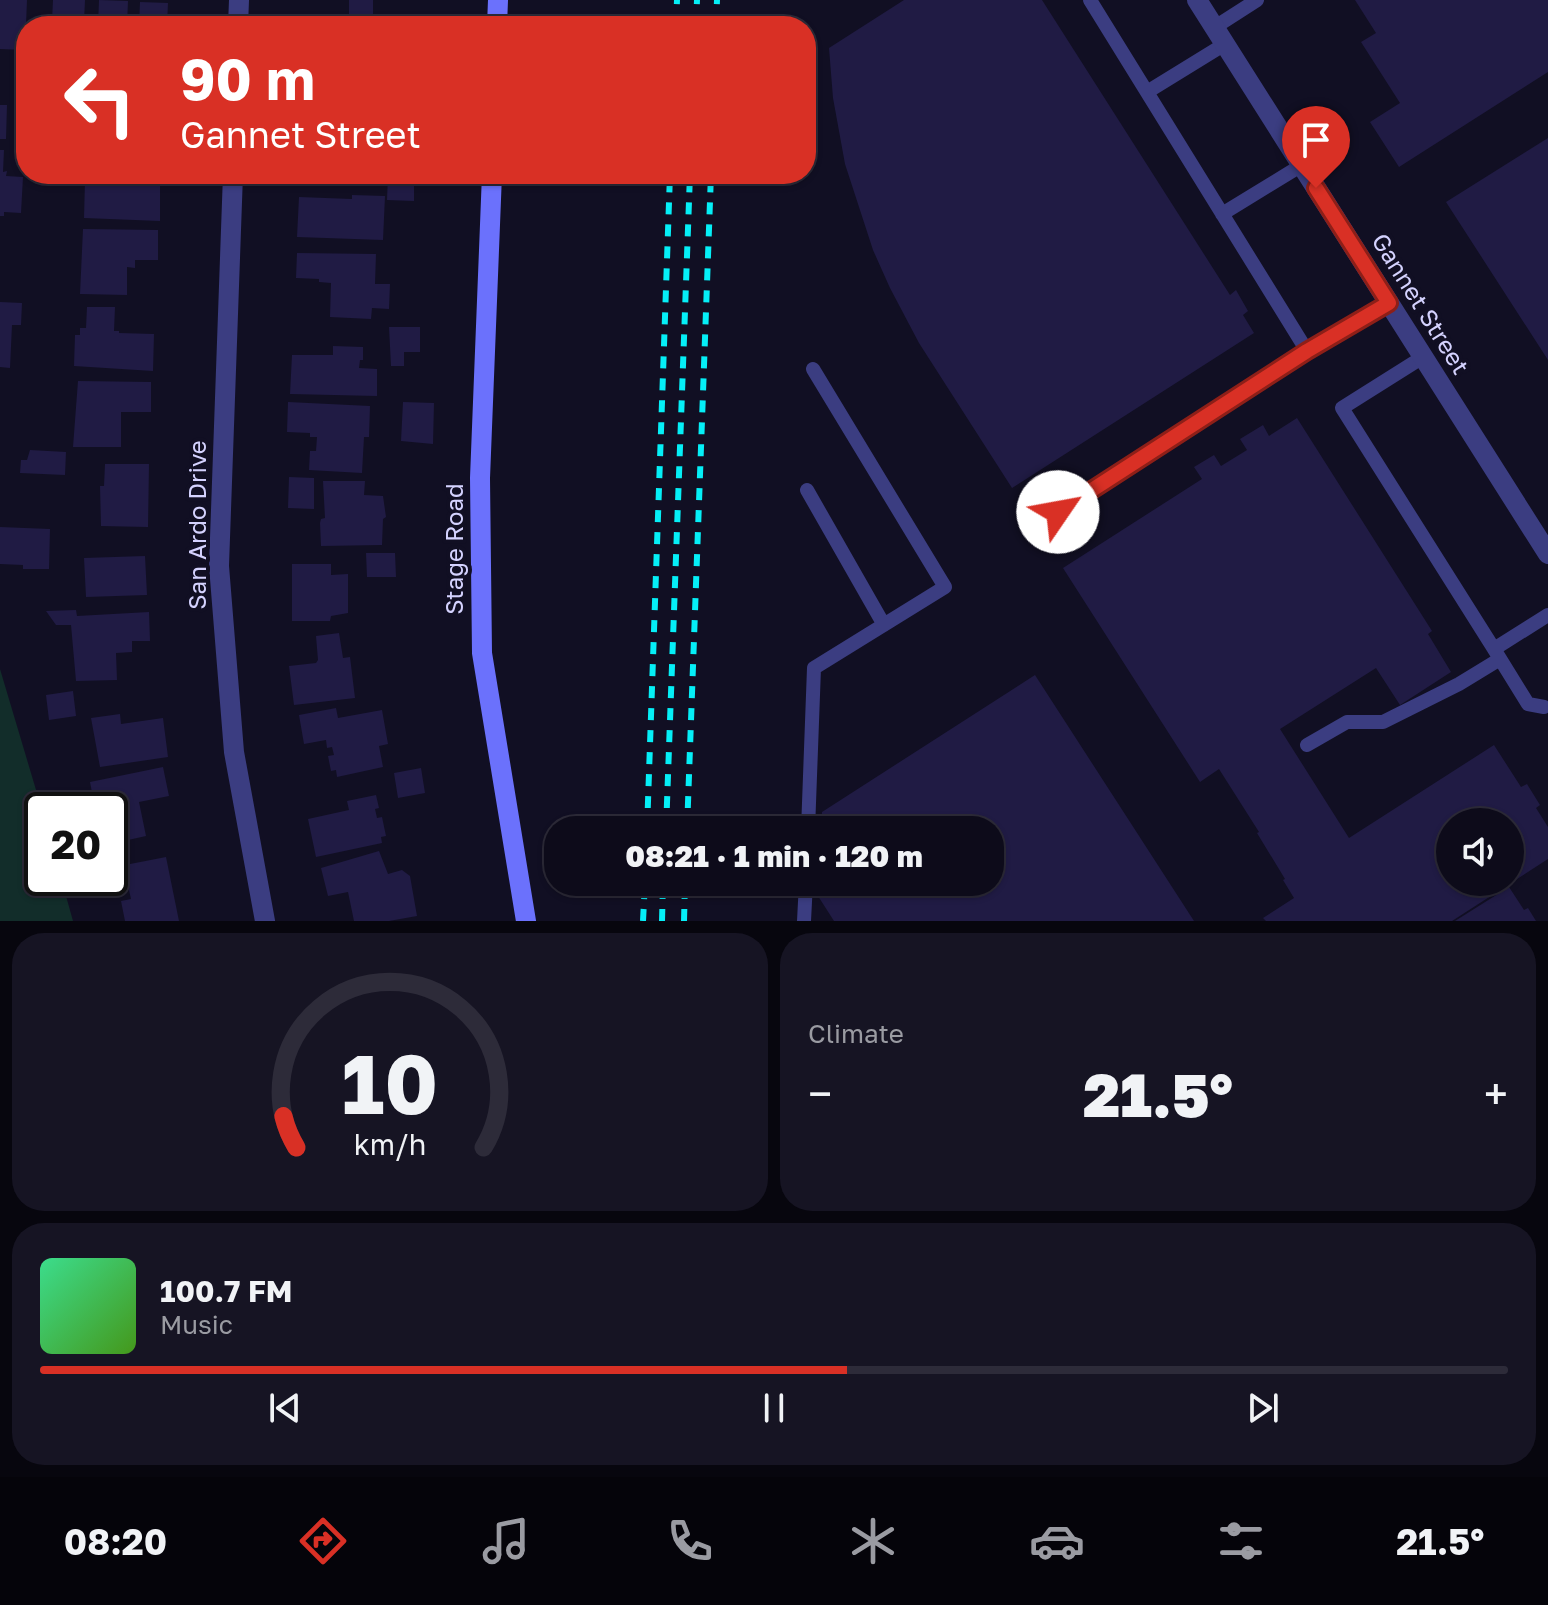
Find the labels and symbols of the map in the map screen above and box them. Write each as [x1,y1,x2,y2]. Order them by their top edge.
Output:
pin [1282,106,1350,188]
street label: Gannet Street [1366,227,1476,379]
street label: San Ardo Drive [182,440,211,610]
position arrow [1016,470,1100,554]
street label: Stage Road [439,483,468,615]
speed limit sign: 20 [24,792,128,896]

